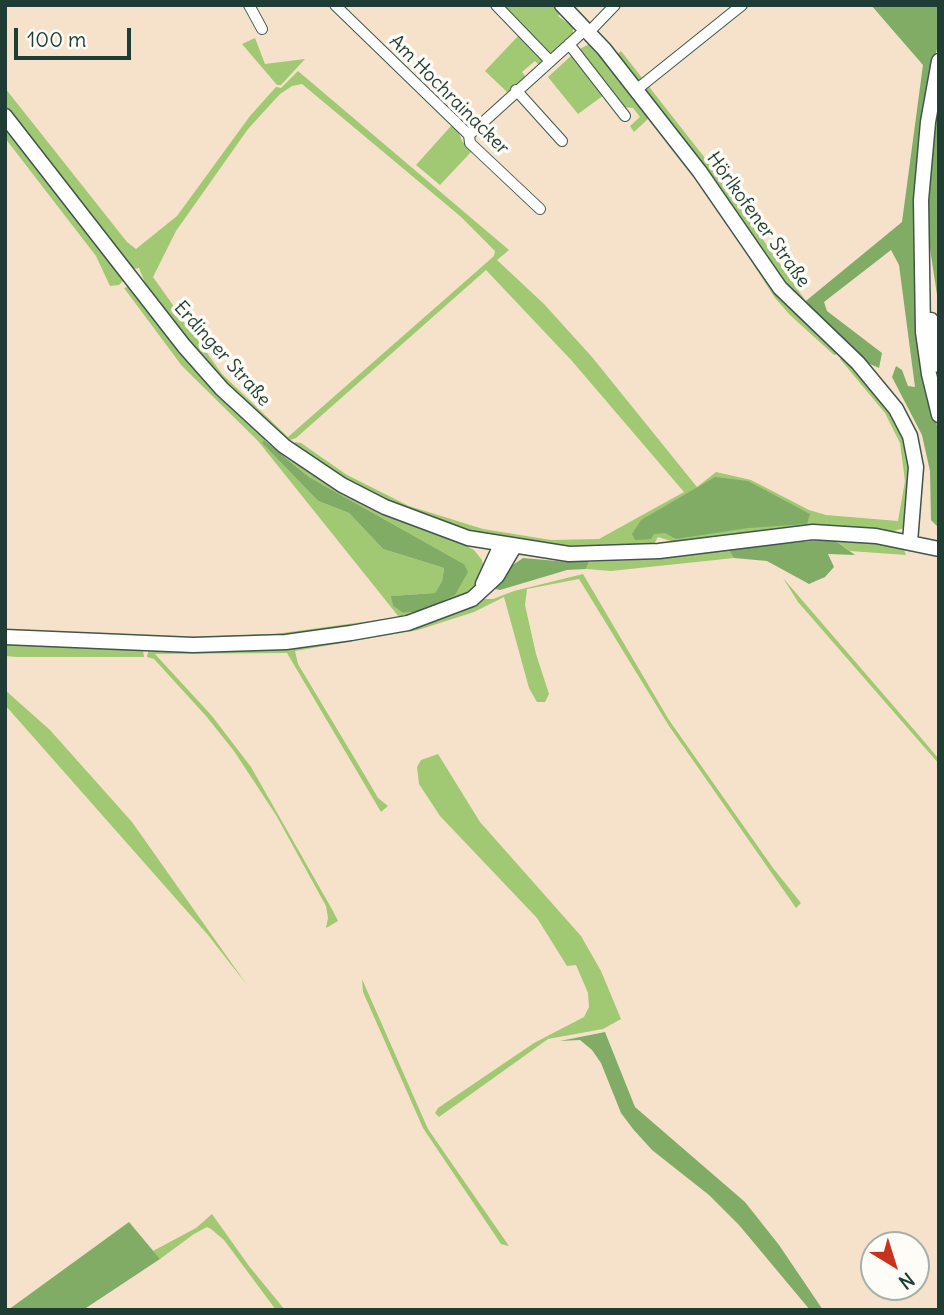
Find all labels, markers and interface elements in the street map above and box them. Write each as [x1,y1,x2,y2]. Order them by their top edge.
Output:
scale bar [18,14,135,58]
text: 100 m [27,26,86,53]
street label: Am Hochrainacker [384,30,514,160]
street label: Hörlkofener Straße [701,148,815,292]
street label: Erdinger Straße [169,297,275,411]
north arrow [860,1231,930,1301]
text: N [894,1267,919,1294]

